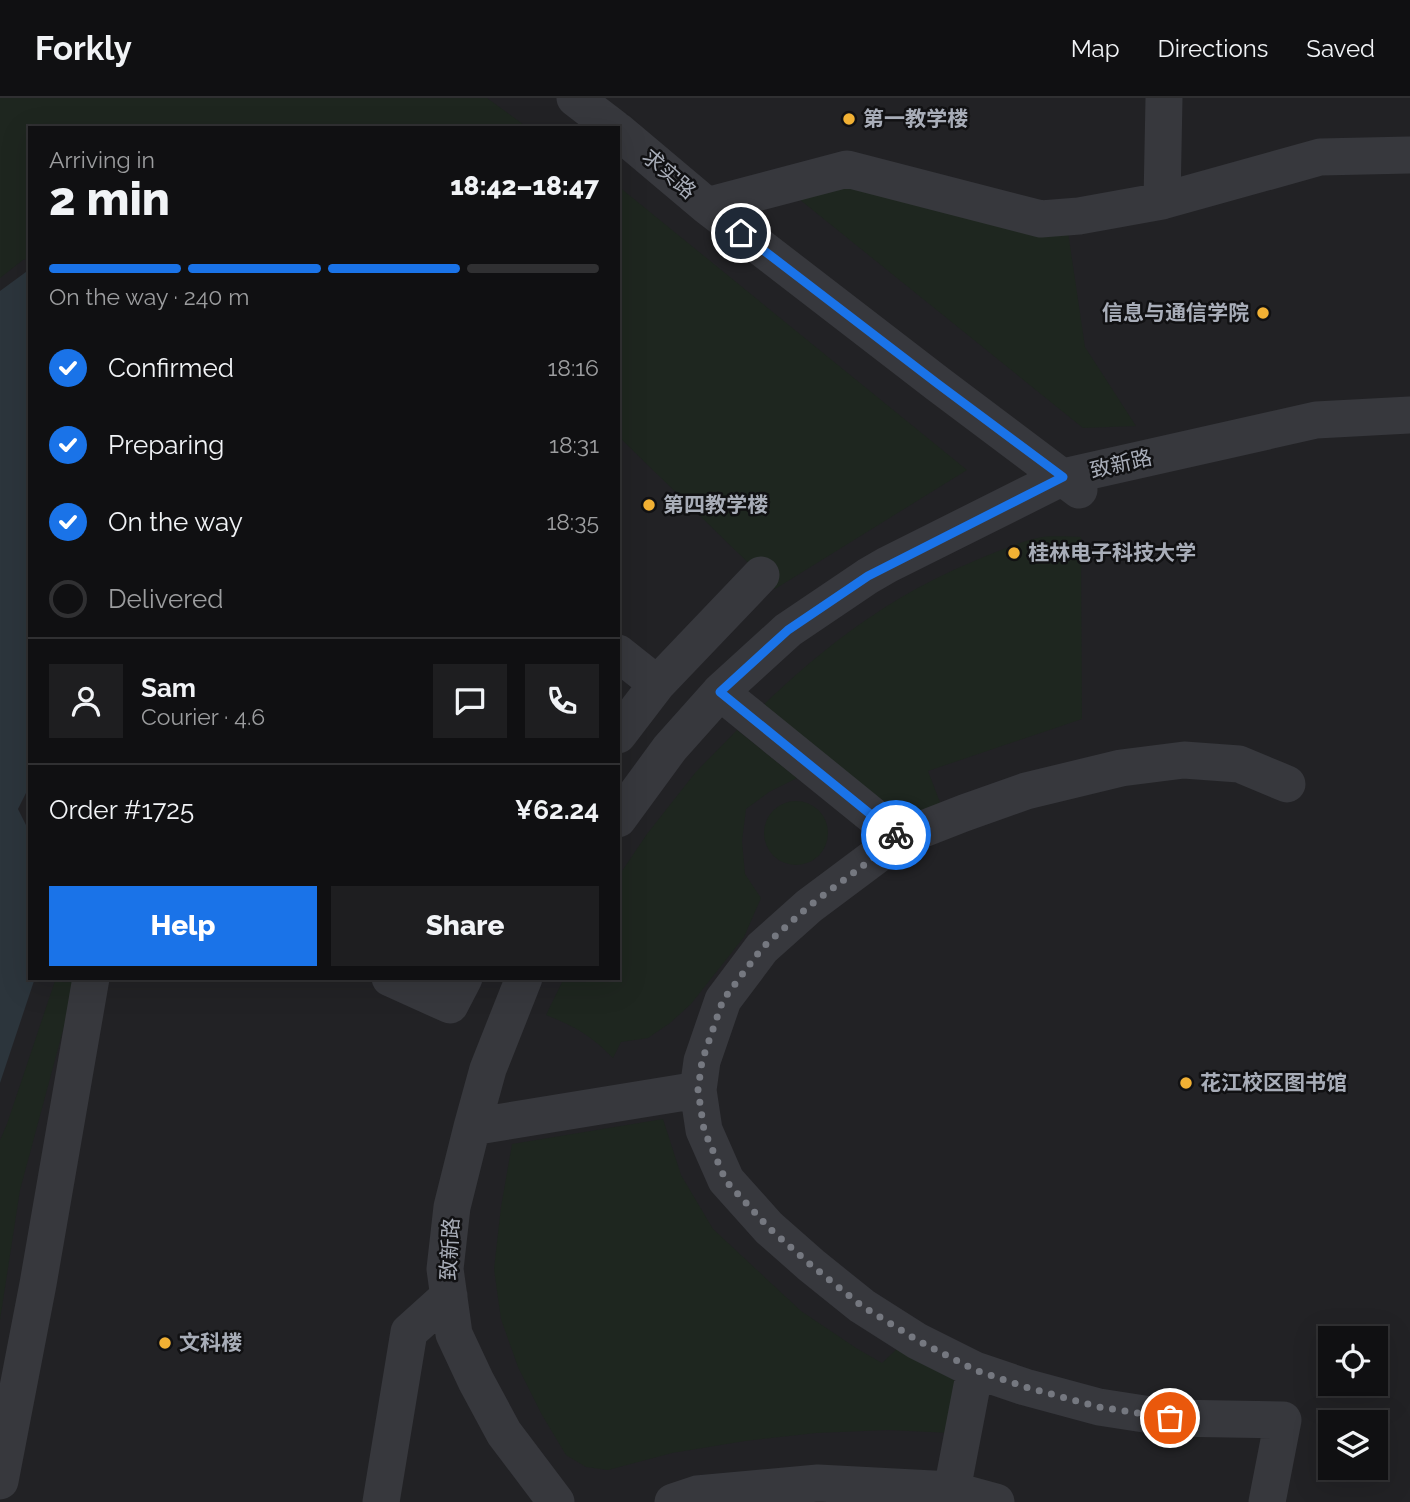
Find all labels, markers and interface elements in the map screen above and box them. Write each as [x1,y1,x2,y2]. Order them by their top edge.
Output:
text: Forkly [35,29,132,68]
text: Map [1071,34,1120,63]
text: Directions [1158,34,1268,63]
text: Saved [1306,34,1375,63]
place label: 第一教学楼 [863,106,968,131]
marker: 第一教学楼 [841,111,857,127]
street label: 求实路 [637,144,701,204]
text: Arriving in [49,146,155,173]
text: 18:42–18:47 [450,171,599,201]
text: 2 min [49,172,170,226]
pin [711,203,771,263]
icon: home [722,214,760,252]
text: On the way · 240 m [49,283,249,310]
place label: 信息与通信学院 [1102,300,1249,325]
marker: 信息与通信学院 [1255,305,1271,321]
icon: check [49,349,87,387]
text: Confirmed [108,353,234,383]
text: 18:16 [547,354,599,381]
icon: check [49,426,87,464]
text: Preparing [108,430,224,460]
text: 18:31 [549,431,599,458]
street label: 致新路 [1087,444,1154,483]
place label: 第四教学楼 [663,492,768,517]
marker: 第四教学楼 [641,497,657,513]
icon: check [49,503,87,541]
text: On the way [108,507,243,537]
text: 18:35 [546,508,599,535]
place label: 桂林电子科技大学 [1028,540,1196,565]
marker: 桂林电子科技大学 [1006,545,1022,561]
text: Delivered [108,584,223,614]
button: person [49,664,123,738]
button: chat [433,664,507,738]
button: phone [525,664,599,738]
text: Sam [141,673,196,703]
text: Courier · 4.6 [141,703,265,730]
text: Order #1725 [49,795,194,825]
text: ¥62.24 [515,795,599,825]
courier [861,800,931,870]
icon: bike [877,816,915,854]
button: Help [49,886,317,966]
button: Share [331,886,599,966]
place label: 花江校区图书馆 [1200,1070,1347,1095]
marker: 花江校区图书馆 [1178,1075,1194,1091]
street label: 致新路 [435,1217,464,1281]
map controls [1318,1326,1388,1480]
button: locate [1318,1326,1388,1396]
place label: 文科楼 [179,1330,242,1355]
marker: 文科楼 [157,1335,173,1351]
pin [1140,1388,1200,1448]
icon: bag [1151,1399,1189,1437]
button: layers [1318,1410,1388,1480]

